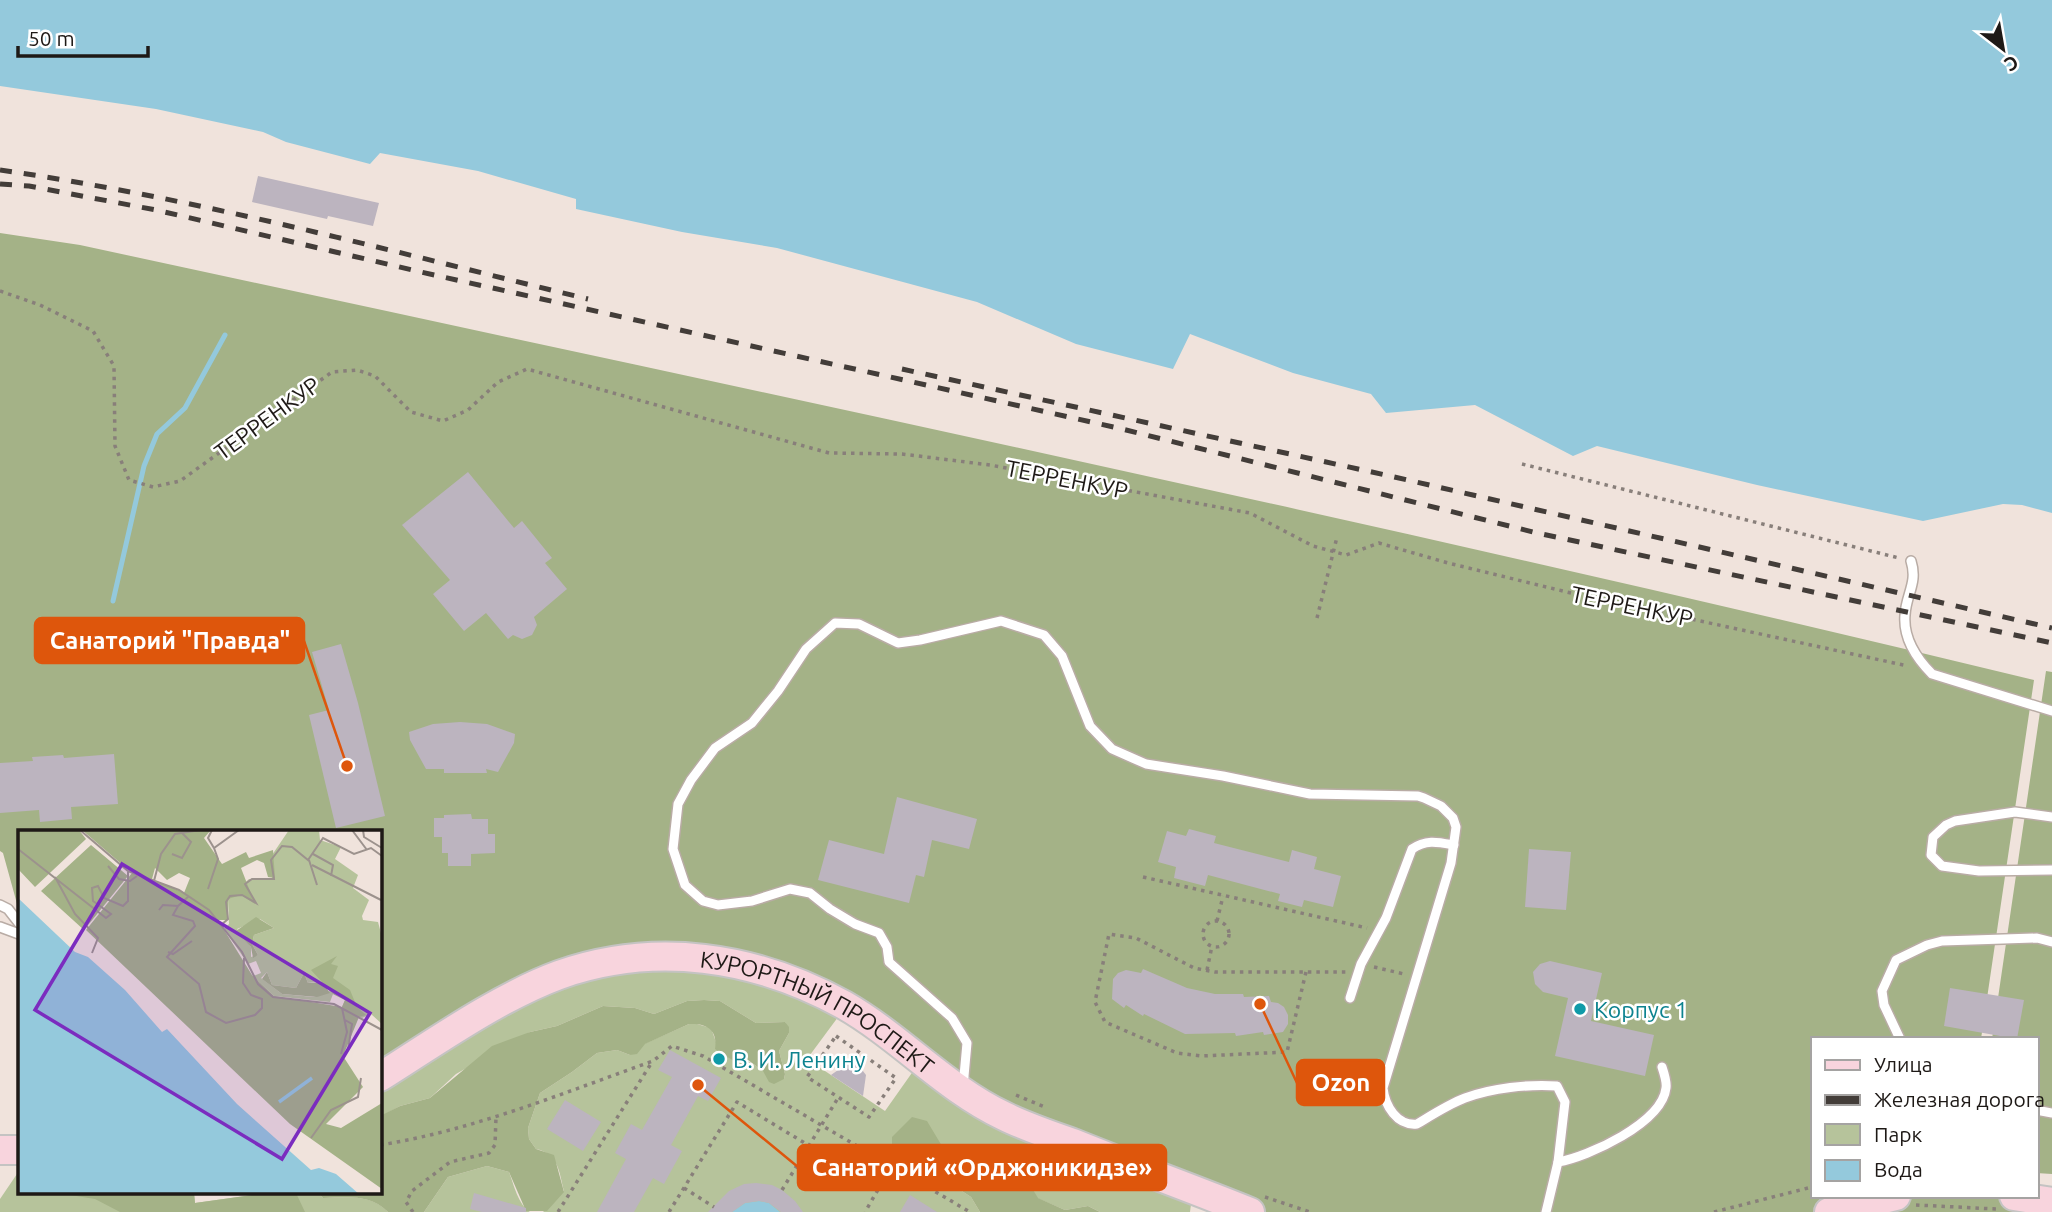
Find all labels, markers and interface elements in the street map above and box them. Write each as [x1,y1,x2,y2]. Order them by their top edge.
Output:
scale bar [18,14,147,58]
north arrow [1968,14,2038,84]
text: 50 m [28,26,75,50]
text: С [2001,51,2023,76]
street label: ТЕРРЕНКУР [210,372,324,464]
street label: ТЕРРЕНКУР [1004,455,1130,503]
street label: ТЕРРЕНКУР [1569,581,1695,631]
callout: Санаторий "Правда" [35,618,304,663]
text: Санаторий "Правда" [50,627,290,654]
inset map [18,830,382,1194]
street label: КУРОРТНЫЙ ПРОСПЕКТ [699,946,939,1079]
place label: Корпус 1 [1594,997,1688,1022]
marker: Корпус 1 [1572,1001,1588,1017]
legend [1811,1037,2038,1198]
place label: В. И. Ленину [733,1047,866,1072]
marker: В. И. Ленину [711,1051,727,1067]
text: Улица [1874,1052,1932,1076]
callout: Ozon [1297,1060,1384,1105]
text: Ozon [1312,1069,1370,1096]
text: Железная дорога [1874,1087,2045,1111]
text: Парк [1874,1122,1923,1146]
callout: Санаторий «Орджоникидзе» [798,1145,1166,1190]
text: Санаторий «Орджоникидзе» [812,1154,1153,1181]
text: Вода [1874,1157,1923,1181]

